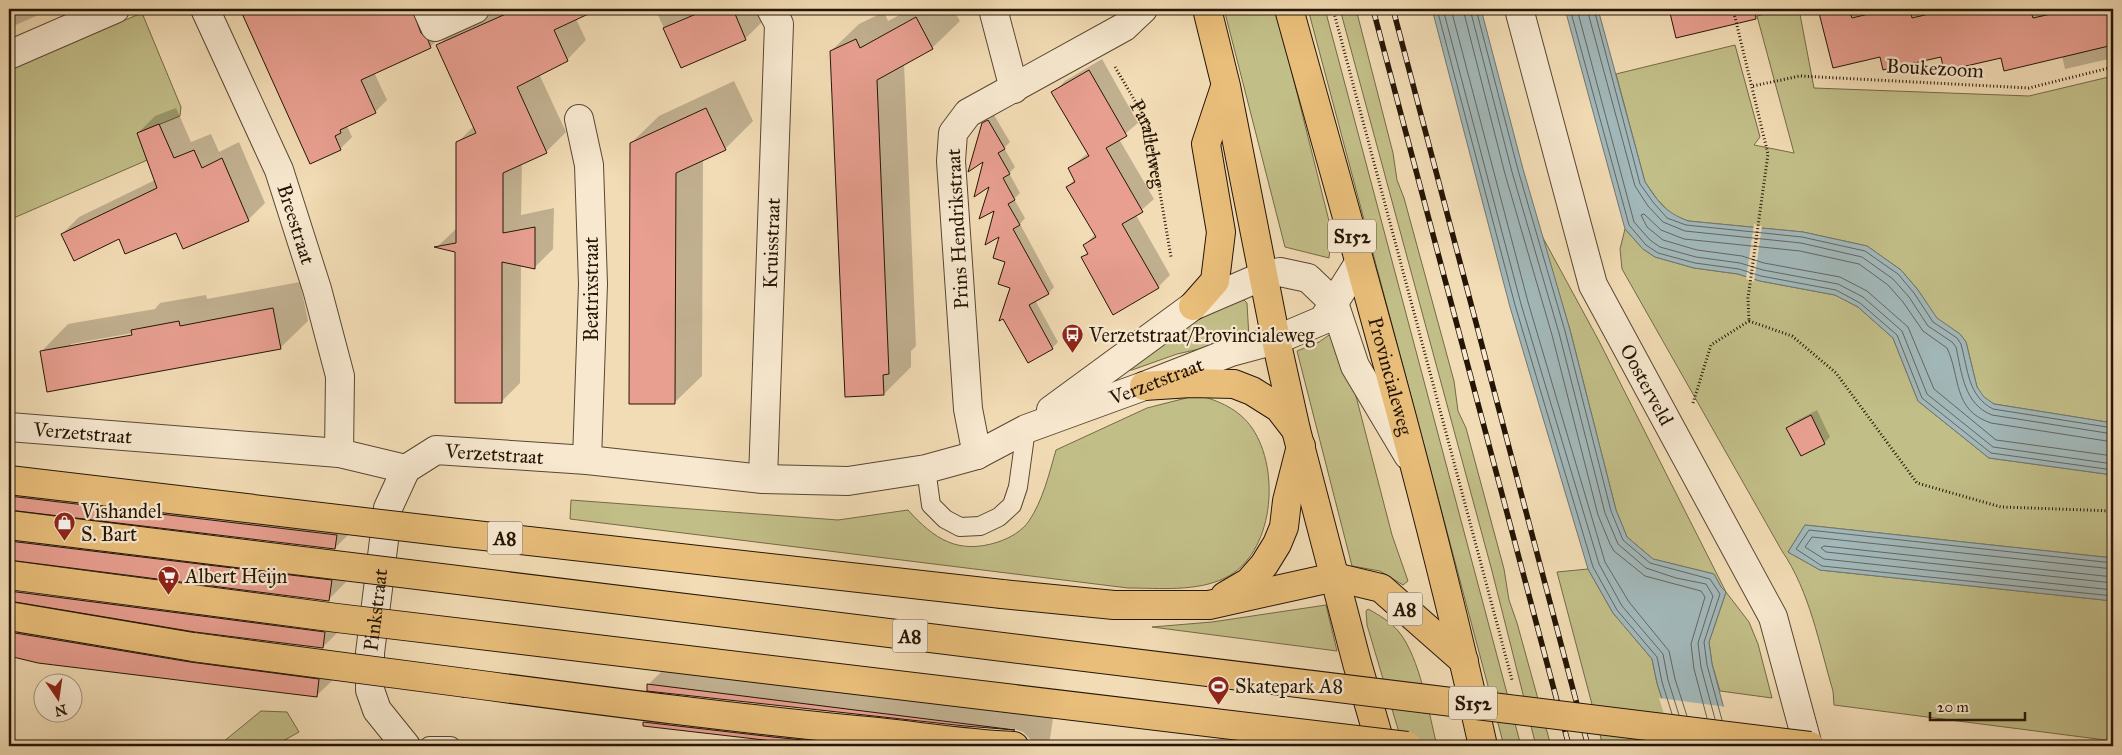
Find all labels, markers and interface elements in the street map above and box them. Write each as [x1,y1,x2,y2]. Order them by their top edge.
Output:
street label: Boukezoom [1885,53,1985,83]
street label: Parallelweg [1125,95,1171,190]
street label: Prins Hendrikstraat [941,148,973,310]
street label: Breestraat [272,181,320,267]
street label: Kruisstraat [758,197,785,289]
road number: S152 [1328,220,1376,252]
street label: Beatrixstraat [579,237,603,341]
street label: Provincialeweg [1363,314,1418,439]
bus stop icon: Verzetstraat/Provincialeweg [1061,323,1085,354]
place label: Verzetstraat/Provincialeweg [1088,323,1315,348]
street label: Oosterveld [1615,340,1679,429]
street label: Verzetstraat [1105,352,1207,410]
street label: Verzetstraat [32,417,133,449]
street label: Verzetstraat [443,439,545,469]
place label: Vishandel S. Bart [80,499,162,546]
shop icon: Vishandel S. Bart [53,510,77,541]
road number: A8 [488,522,522,554]
supermarket icon: Albert Heijn [157,564,181,595]
place label: Albert Heijn [184,564,288,588]
street label: Pinkstraat [358,567,392,652]
road number: A8 [1388,592,1422,626]
road number: A8 [892,620,928,652]
north arrow [32,672,82,722]
sports icon: Skatepark A8 [1207,674,1231,705]
place label: Skatepark A8 [1235,674,1343,698]
road number: S152 [1449,686,1497,720]
scale bar [1930,690,2024,722]
text: 20 m [1937,698,1969,716]
text: N [53,701,69,720]

